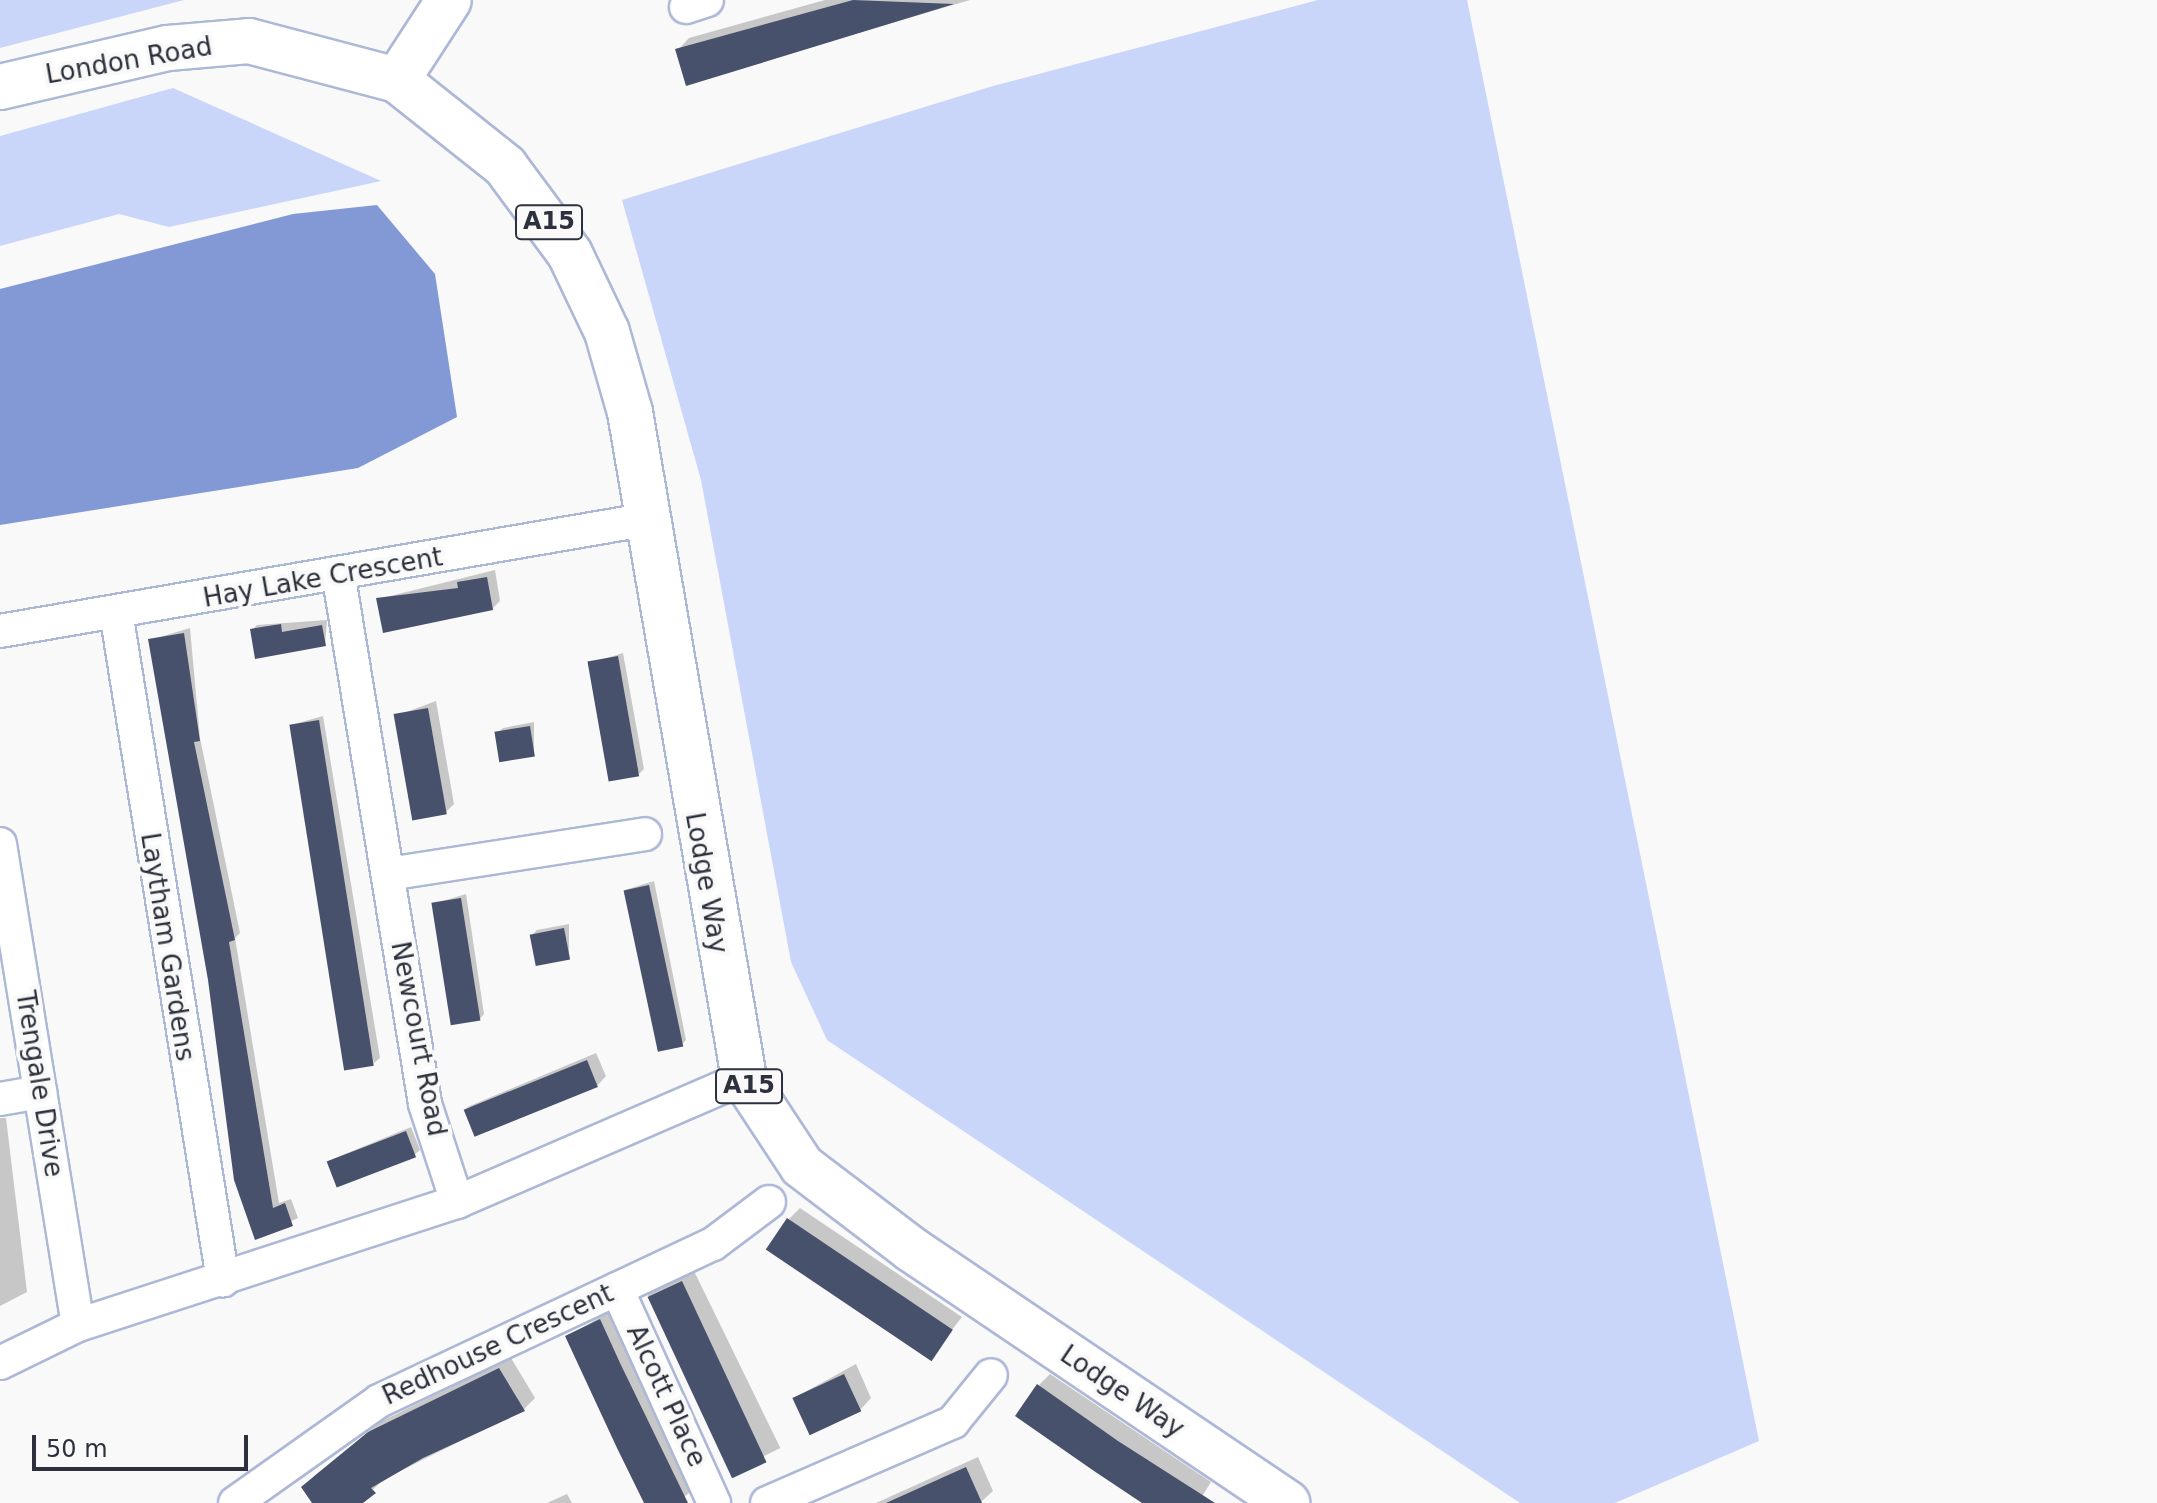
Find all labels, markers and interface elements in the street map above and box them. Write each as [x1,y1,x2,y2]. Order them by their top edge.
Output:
street label: London Road [43,31,215,91]
road number: A15 [515,202,583,242]
street label: Hay Lake Crescent [201,542,445,614]
street label: Lodge Way [678,810,734,956]
street label: Laytham Gardens [134,831,200,1063]
street label: Newcourt Road [384,939,452,1139]
street label: Trengale Drive [9,989,69,1179]
road number: A15 [715,1066,783,1106]
street label: Redhouse Crescent [378,1278,618,1412]
street label: Alcott Place [620,1320,712,1472]
street label: Lodge Way [1054,1339,1190,1445]
scale bar [36,1419,252,1469]
text: 50 m [46,1435,108,1463]

